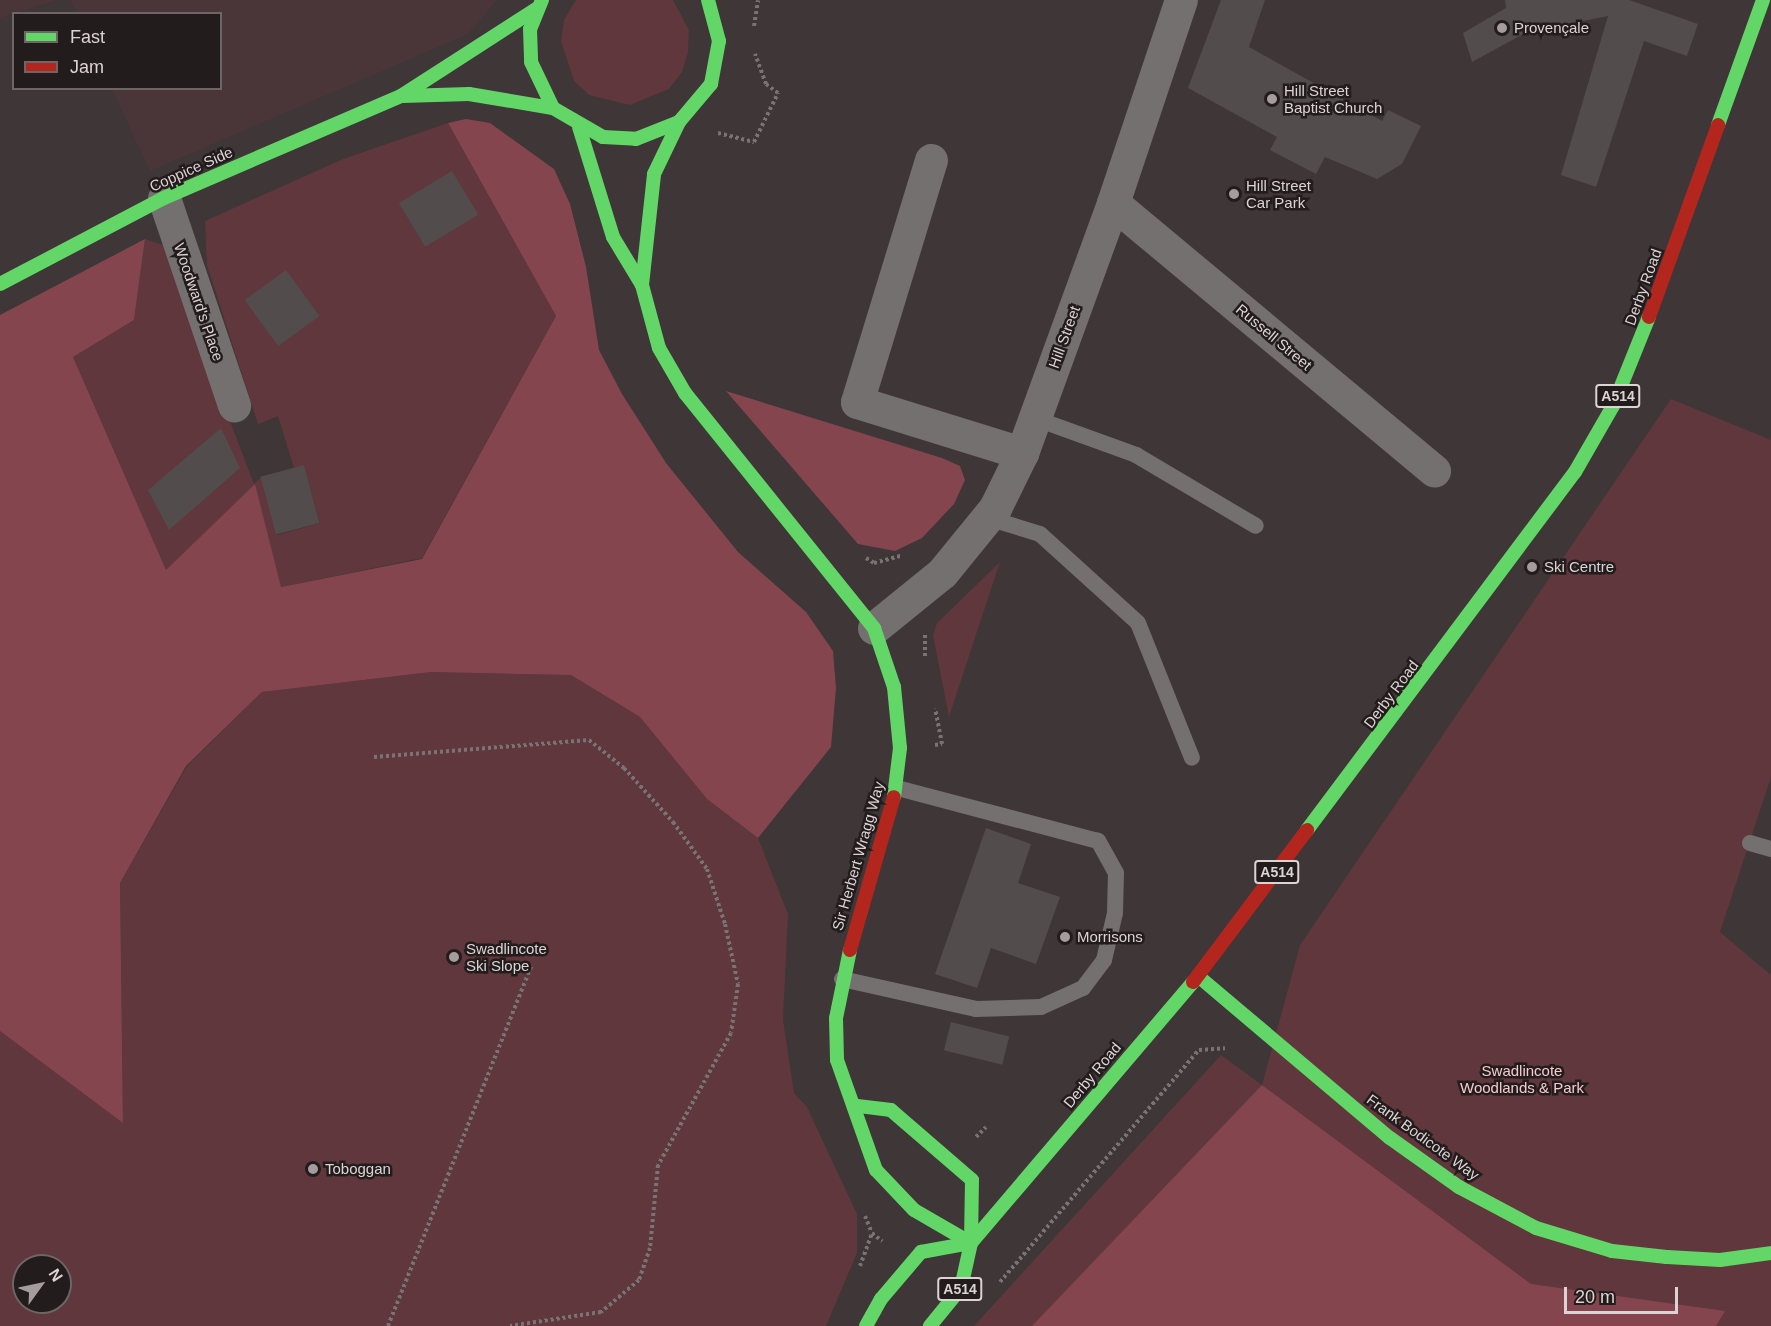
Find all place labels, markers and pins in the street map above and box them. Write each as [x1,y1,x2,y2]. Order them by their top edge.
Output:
place label: Provençale [1514,19,1589,37]
marker: Provençale [1495,21,1509,35]
place label: Hill Street Baptist Church [1284,81,1382,116]
marker: Hill Street Baptist Church [1265,92,1279,106]
place label: Hill Street Car Park [1246,176,1311,211]
marker: Hill Street Car Park [1227,187,1241,201]
place label: Ski Centre [1544,558,1614,576]
marker: Ski Centre [1525,560,1539,574]
place label: Morrisons [1077,928,1143,946]
marker: Morrisons [1058,930,1072,944]
place label: Swadlincote Ski Slope [466,939,547,974]
marker: Swadlincote Ski Slope [447,950,461,964]
place label: Toboggan [325,1160,391,1178]
marker: Toboggan [306,1162,320,1176]

